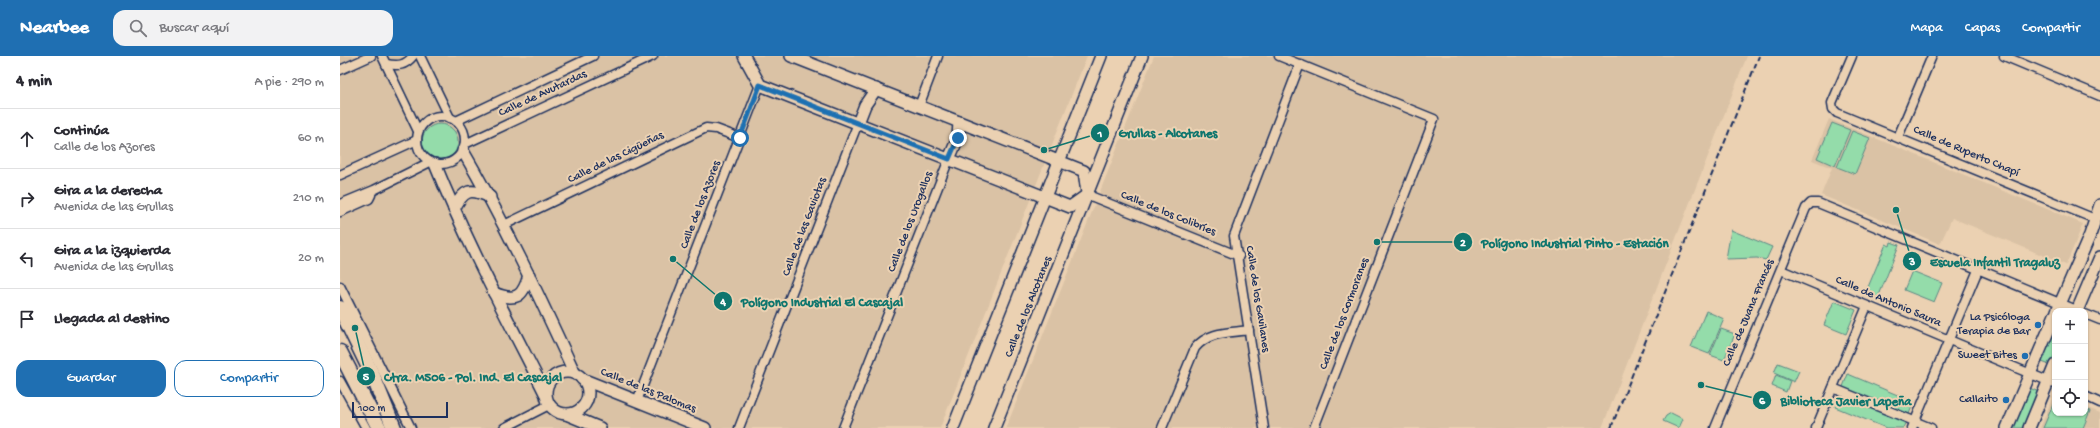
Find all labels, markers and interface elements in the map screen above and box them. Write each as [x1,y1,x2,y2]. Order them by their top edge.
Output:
search box [113,10,393,46]
text: Nearbee [20,17,89,40]
icon: search [127,17,149,39]
text: Buscar aquí [159,19,229,37]
text: Mapa [1911,20,1943,37]
text: Capas [1965,20,2000,37]
text: Compartir [2022,20,2080,37]
street label: Calle de Avutardas [497,67,590,121]
text: 4 min [16,72,52,92]
text: A pie · 290 m [255,75,324,90]
callout: Grullas - Alcotanes [1090,120,1225,145]
text: Continúa [54,122,109,140]
street label: Calle de Ruperto Chapí [1911,123,2022,181]
text: Grullas - Alcotanes [1119,127,1219,142]
icon: ahead [16,128,38,150]
text: 1 [1097,128,1103,142]
street label: Calle de las Cigüeñas [566,129,667,187]
route start [731,129,749,147]
route end [949,129,967,147]
text: 60 m [298,131,324,146]
text: Calle de los Azores [54,140,155,155]
street label: Calle de los Azores [678,158,724,251]
street label: Calle de los Urogallos [885,169,937,274]
street label: Calle de las Gaviotas [780,175,830,278]
text: Gira a la derecha [54,182,162,200]
icon: right [16,188,38,210]
street label: Calle de los Colibríes [1118,189,1218,240]
text: 210 m [293,191,324,206]
text: Avenida de las Grullas [54,200,173,215]
callout: Polígono Industrial Pinto - Estación [1453,230,1676,255]
text: 2 [1460,237,1466,251]
text: Polígono Industrial Pinto - Estación [1480,237,1670,252]
text: Gira a la izquierda [54,242,170,260]
street label: Calle de los Gavilanes [1242,245,1272,354]
icon: left [16,248,38,270]
callout: Escuela Infantil Tragaluz [1902,249,2068,274]
text: 20 m [298,251,324,266]
street label: Calle de los Alcotanes [1002,254,1056,360]
text: Escuela Infantil Tragaluz [1930,255,2061,271]
street label: Calle de los Cormoranes [1317,256,1373,372]
text: 3 [1908,256,1915,270]
street label: Calle de Juana Francés [1720,257,1778,369]
text: Avenida de las Grullas [54,260,173,275]
street label: Calle de Antonio Saura [1833,273,1943,331]
callout: Polígono Industrial El Cascajal [713,289,911,314]
text: 4 [719,296,726,310]
text: Polígono Industrial El Cascajal [740,296,903,311]
icon: arrive [16,308,38,330]
map controls [2052,308,2088,416]
button: + [2052,308,2088,344]
text: Llegada al destino [54,310,170,328]
place label: La Psicóloga Terapia de Bar [1956,311,2032,339]
marker: La Psicóloga Terapia de Bar [2033,320,2043,330]
button: − [2052,344,2088,380]
place label: Sweet Bites [1958,349,2018,363]
marker: Sweet Bites [2020,351,2030,361]
button: Guardar [16,360,166,397]
button: Compartir [174,360,324,397]
callout: Ctra. M506 - Pol. Ind. El Cascajal [356,364,570,389]
street label: Calle de las Palomas [598,365,698,417]
text: 5 [363,371,370,385]
text: Ctra. M506 - Pol. Ind. El Cascajal [383,371,562,386]
button: locate [2052,380,2088,416]
callout: Biblioteca Javier Lapeña [1752,388,1919,413]
place label: Callaito [1959,393,1998,407]
text: 6 [1759,395,1766,409]
text: Biblioteca Javier Lapeña [1779,395,1912,411]
marker: Callaito [2001,395,2011,405]
scale bar [352,400,448,419]
text: 100 m [358,403,385,415]

